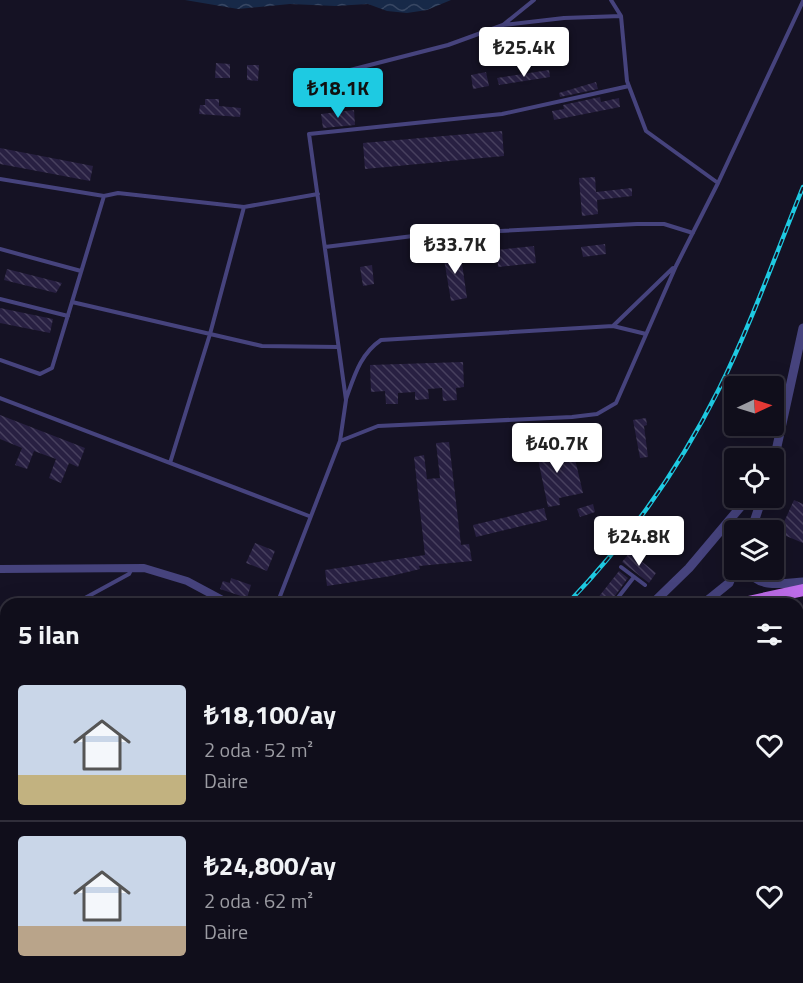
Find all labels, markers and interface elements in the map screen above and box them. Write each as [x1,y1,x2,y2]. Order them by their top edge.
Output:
pin: ₺25.4K [475,27,573,78]
text: ₺25.4K [493,31,555,62]
pin: ₺18.1K [289,68,387,119]
text: ₺18.1K [307,72,369,103]
pin: ₺33.7K [406,224,504,275]
text: ₺33.7K [424,228,486,259]
north arrow [724,376,784,436]
map controls [724,376,784,580]
pin: ₺40.7K [508,423,606,474]
text: ₺40.7K [526,427,588,458]
button: locate [724,448,784,508]
pin: ₺24.8K [590,516,688,567]
text: ₺24.8K [608,520,670,551]
button: layers [724,520,784,580]
text: 5 ilan [18,615,80,654]
icon: filters [753,618,786,651]
text: ₺18,100/ay [204,695,336,734]
icon: home [66,709,138,781]
icon: heart [753,729,786,762]
text: 2 oda · 52 m² [204,734,313,765]
text: Daire [204,765,248,796]
text: ₺24,800/ay [204,846,336,885]
icon: home [66,860,138,932]
icon: heart [753,880,786,913]
text: 2 oda · 62 m² [204,885,313,916]
text: Daire [204,916,248,947]

